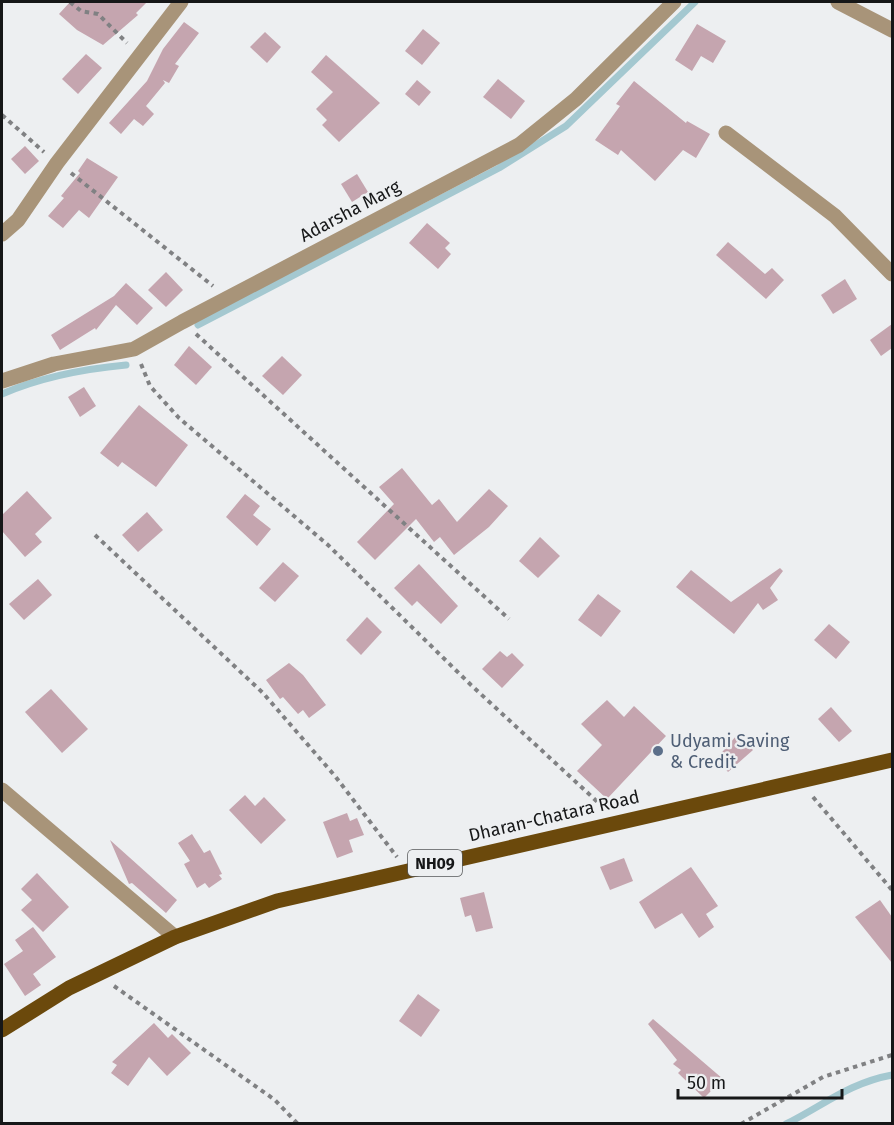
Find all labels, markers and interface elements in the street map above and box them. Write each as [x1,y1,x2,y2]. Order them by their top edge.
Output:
street label: Adarsha Marg [296,175,405,247]
place label: Udyami Saving & Credit [670,730,790,773]
marker: Udyami Saving & Credit [651,744,665,758]
street label: Dharan-Chatara Road [466,786,642,846]
road number: NH09 [408,850,462,876]
scale bar [678,1062,842,1100]
text: 50 m [687,1072,726,1094]

